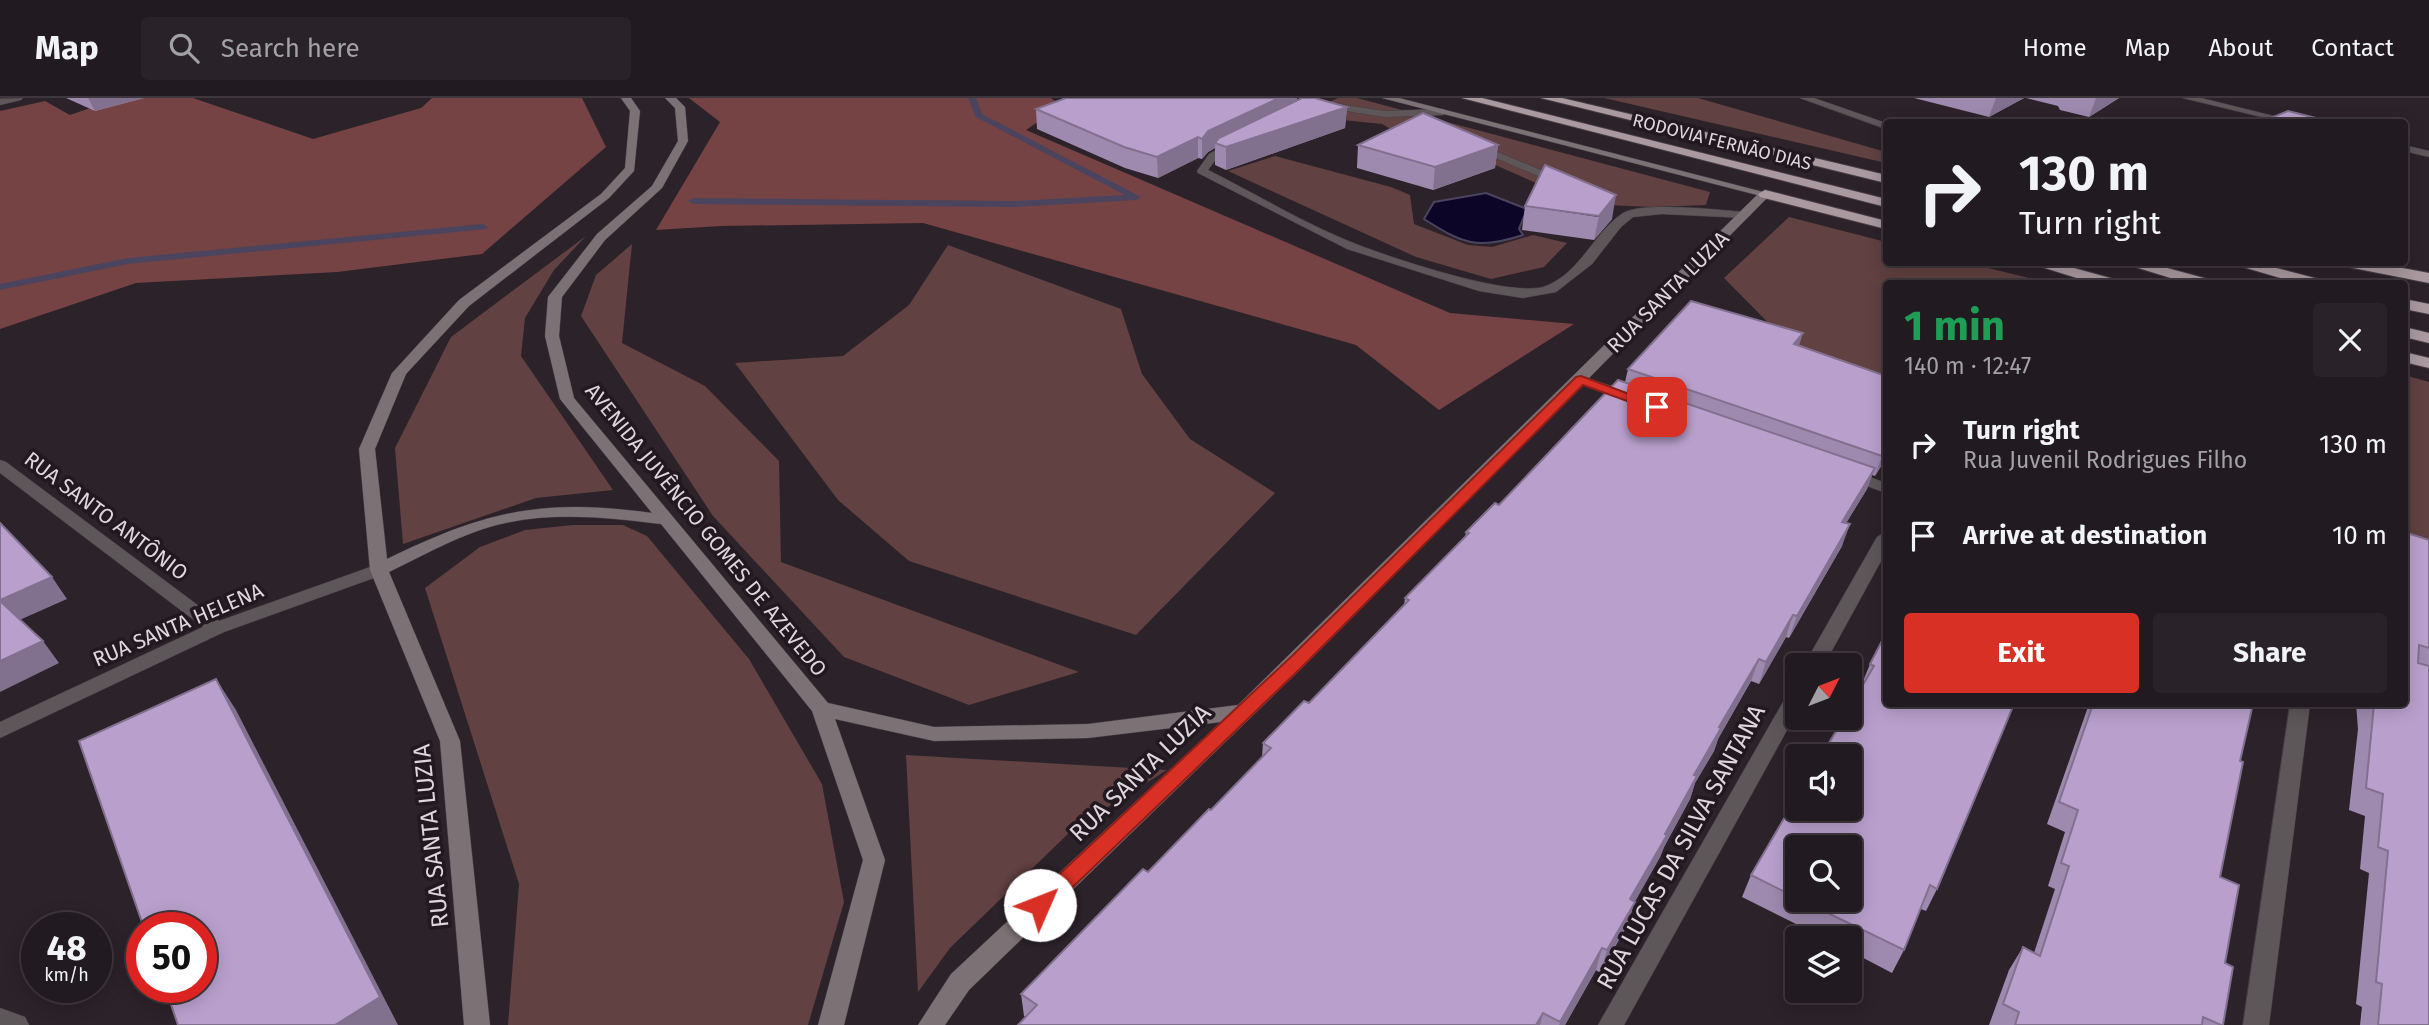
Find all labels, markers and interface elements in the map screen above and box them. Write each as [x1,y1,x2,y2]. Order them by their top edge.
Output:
search box [141,17,631,80]
text: Map [35,28,99,68]
icon: search [165,29,203,67]
text: Search here [221,33,360,64]
text: Home [2023,34,2087,62]
text: Map [2125,34,2171,62]
text: About [2209,34,2273,62]
text: Contact [2311,34,2394,62]
street label: RODOVIA FERNÃO DIAS [1630,108,1814,175]
text: 130 m [2019,144,2149,203]
icon: right [1904,147,1995,238]
text: Turn right [2019,204,2161,242]
street label: RUA SANTA LUZIA [1602,226,1734,358]
text: 1 min [1904,301,2005,351]
button: close [2313,303,2387,377]
text: 140 m · 12:47 [1904,352,2031,380]
pin [1627,377,1687,437]
street label: AVENIDA JUVÊNCIO GOMES DE AZEVEDO [580,378,832,682]
icon: arrive [1638,388,1676,426]
text: Turn right [1963,415,2080,446]
icon: right [1904,426,1942,464]
text: 130 m [2319,429,2387,460]
street label: RUA SANTO ANTÔNIO [19,446,193,586]
text: Rua Juvenil Rodrigues Filho [1963,446,2247,474]
icon: arrive [1904,517,1942,555]
text: Arrive at destination [1963,520,2207,551]
text: 10 m [2332,520,2387,551]
street label: RUA SANTA HELENA [89,577,267,673]
button: Exit [1904,613,2139,693]
button: Share [2153,613,2387,693]
north arrow [1785,653,1862,730]
map controls [1785,653,1862,1003]
street label: RUA SANTA LUZIA [1064,699,1216,847]
street label: RUA LUCAS DA SILVA SANTANA [1591,700,1771,994]
street label: RUA SANTA LUZIA [407,742,455,929]
button: sound [1785,744,1862,821]
button: search [1785,835,1862,912]
position arrow [1003,868,1077,942]
speed limit sign: 50 [126,912,217,1003]
button: layers [1785,926,1862,1003]
text: 48 [46,927,87,969]
text: km/h [44,964,89,986]

